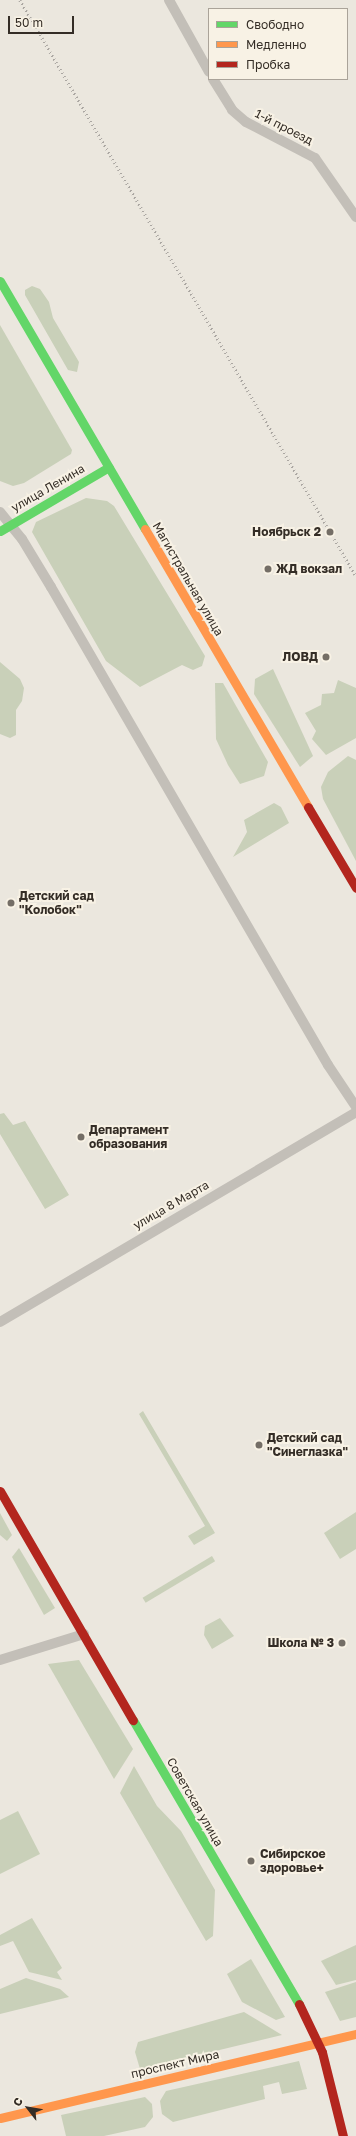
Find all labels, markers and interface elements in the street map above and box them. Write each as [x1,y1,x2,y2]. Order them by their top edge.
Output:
scale bar [10,8,76,34]
legend [208,8,348,80]
text: 50 m [15,15,43,30]
text: Свободно [246,17,304,32]
text: Медленно [246,37,306,52]
text: Пробка [246,57,290,72]
street label: 1-й проезд [253,106,315,148]
street label: улица Ленина [9,461,87,515]
street label: Магистральная улица [150,520,226,638]
place label: Ноябрьск 2 [252,525,321,539]
marker: Ноябрьск 2 [324,526,336,538]
place label: ЖД вокзал [276,562,342,576]
marker: ЖД вокзал [263,564,273,574]
place label: ЛОВД [282,650,318,664]
marker: ЛОВД [321,652,331,662]
place label: Детский сад "Колобок" [19,889,94,917]
marker: Детский сад "Колобок" [6,898,16,908]
place label: Департамент образования [89,1123,169,1151]
marker: Департамент образования [76,1132,86,1142]
street label: улица 8 Марта [130,1177,212,1233]
place label: Детский сад "Синеглазка" [267,1431,348,1459]
marker: Детский сад "Синеглазка" [254,1440,264,1450]
place label: Школа № 3 [267,1636,334,1650]
marker: Школа № 3 [337,1638,347,1648]
street label: Советская улица [164,1755,226,1849]
place label: Сибирское здоровье+ [260,1847,326,1875]
marker: Сибирское здоровье+ [245,1855,257,1867]
street label: проспект Мира [130,2047,220,2081]
north arrow [8,2088,48,2128]
text: С [10,2095,25,2108]

